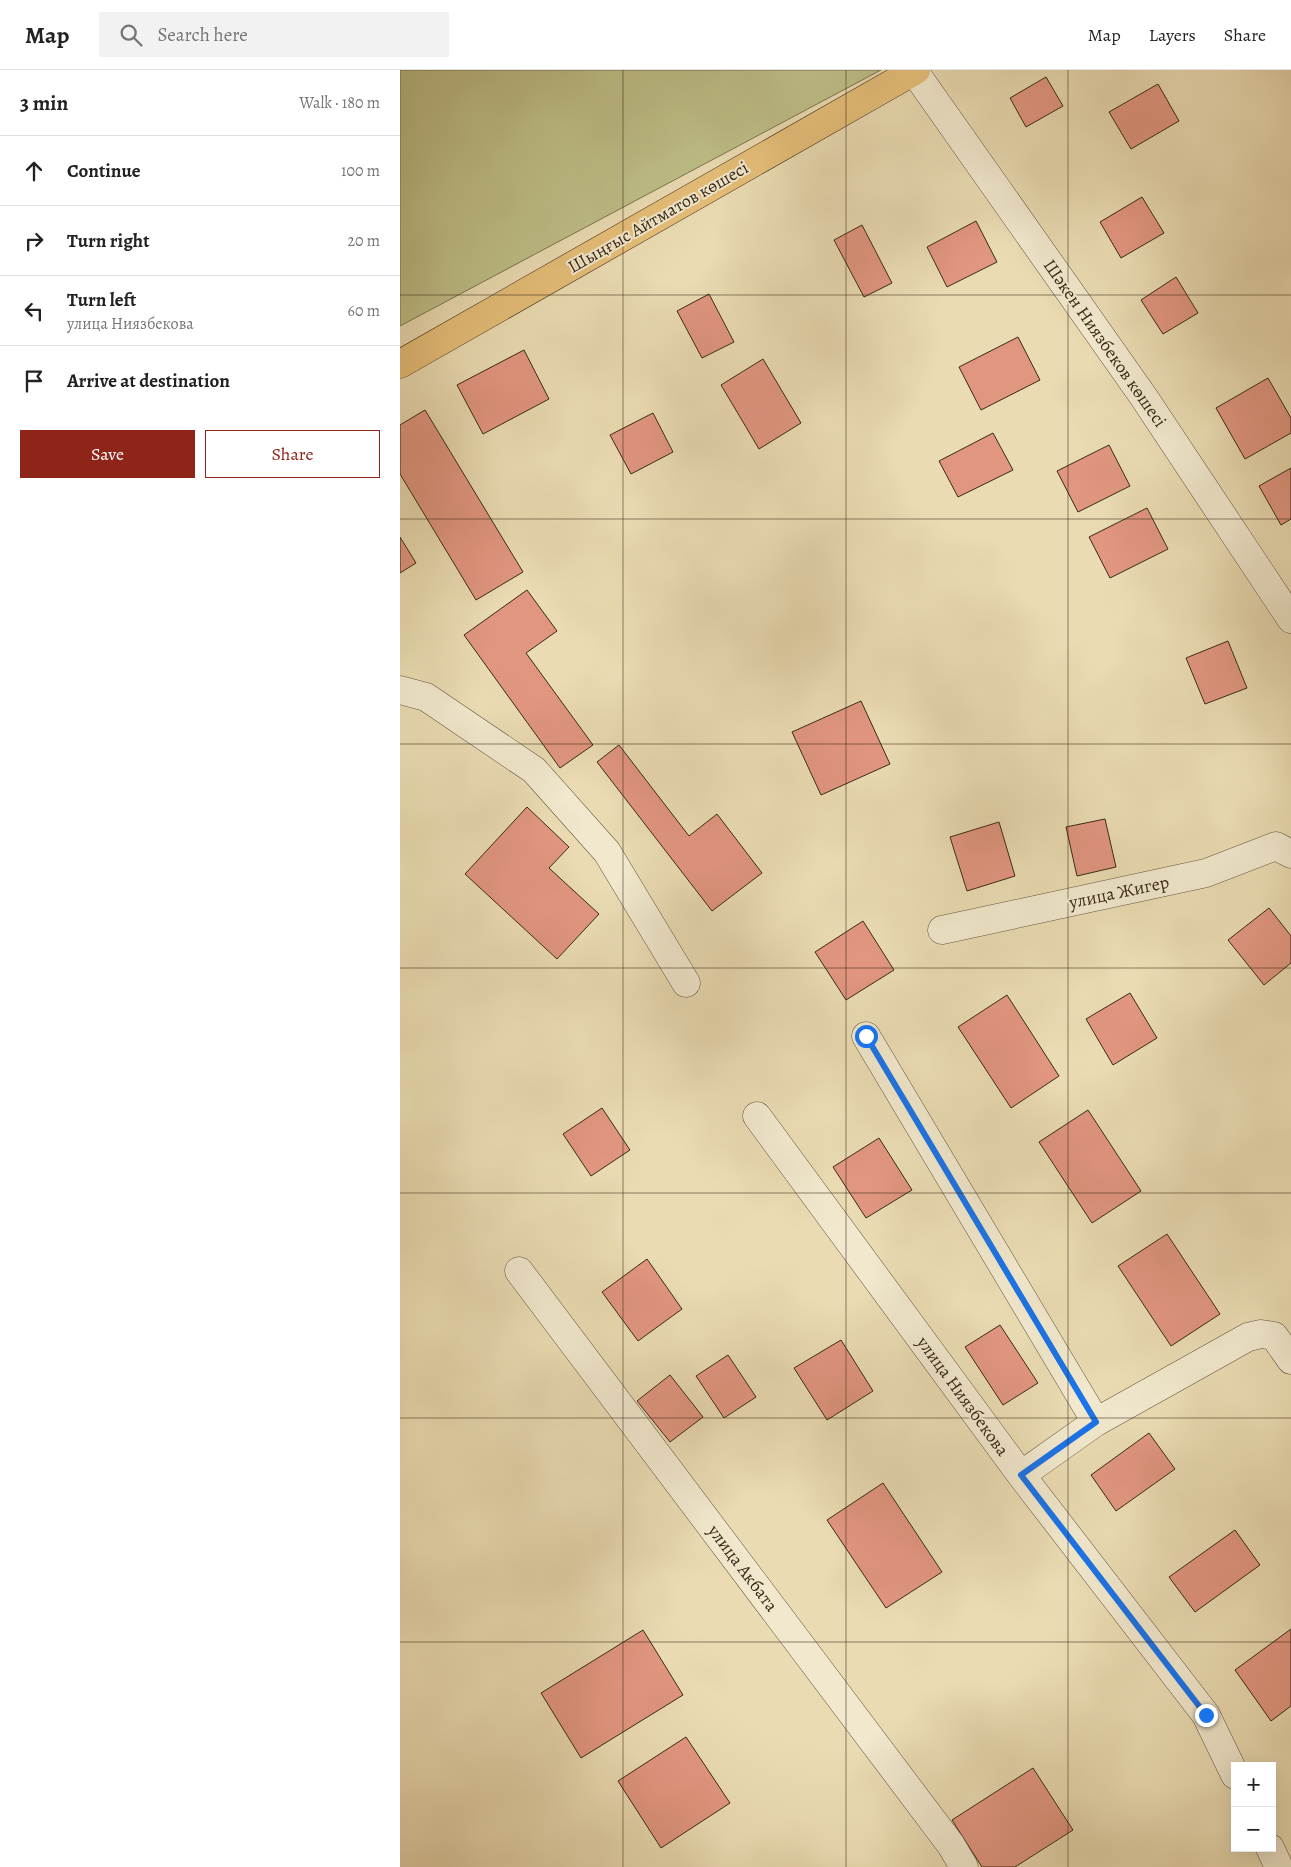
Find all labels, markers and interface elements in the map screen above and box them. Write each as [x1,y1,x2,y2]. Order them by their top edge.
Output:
search box [99,12,449,57]
text: Map [25,19,69,51]
icon: search [117,21,145,49]
text: Search here [157,22,248,48]
text: Map [1088,23,1121,47]
text: Layers [1149,23,1196,47]
text: Share [1224,23,1266,47]
text: 3 min [20,89,68,117]
text: Walk · 180 m [299,92,380,114]
street label: Шыңғыс Айтматов көшесі [563,155,753,279]
icon: ahead [20,157,48,185]
text: Continue [67,158,141,184]
text: 100 m [341,160,380,182]
icon: right [20,227,48,255]
text: Turn right [67,228,149,254]
text: 20 m [347,230,380,252]
street label: Шәкен Ниязбеков көшесі [1038,254,1172,432]
text: Turn left [67,287,136,313]
icon: left [20,297,48,325]
text: 60 m [348,300,380,322]
text: улица Ниязбекова [67,313,194,335]
icon: arrive [20,367,48,395]
text: Arrive at destination [67,368,230,394]
button: Save [20,430,195,478]
button: Share [205,430,380,478]
street label: улица Жигер [1066,870,1171,915]
route start [855,1025,878,1048]
street label: улица Ниязбекова [911,1331,1015,1461]
street label: улица Акбата [702,1519,784,1617]
route end [1195,1704,1218,1727]
map controls [1231,1762,1276,1852]
button: + [1231,1762,1276,1807]
button: − [1231,1807,1276,1852]

